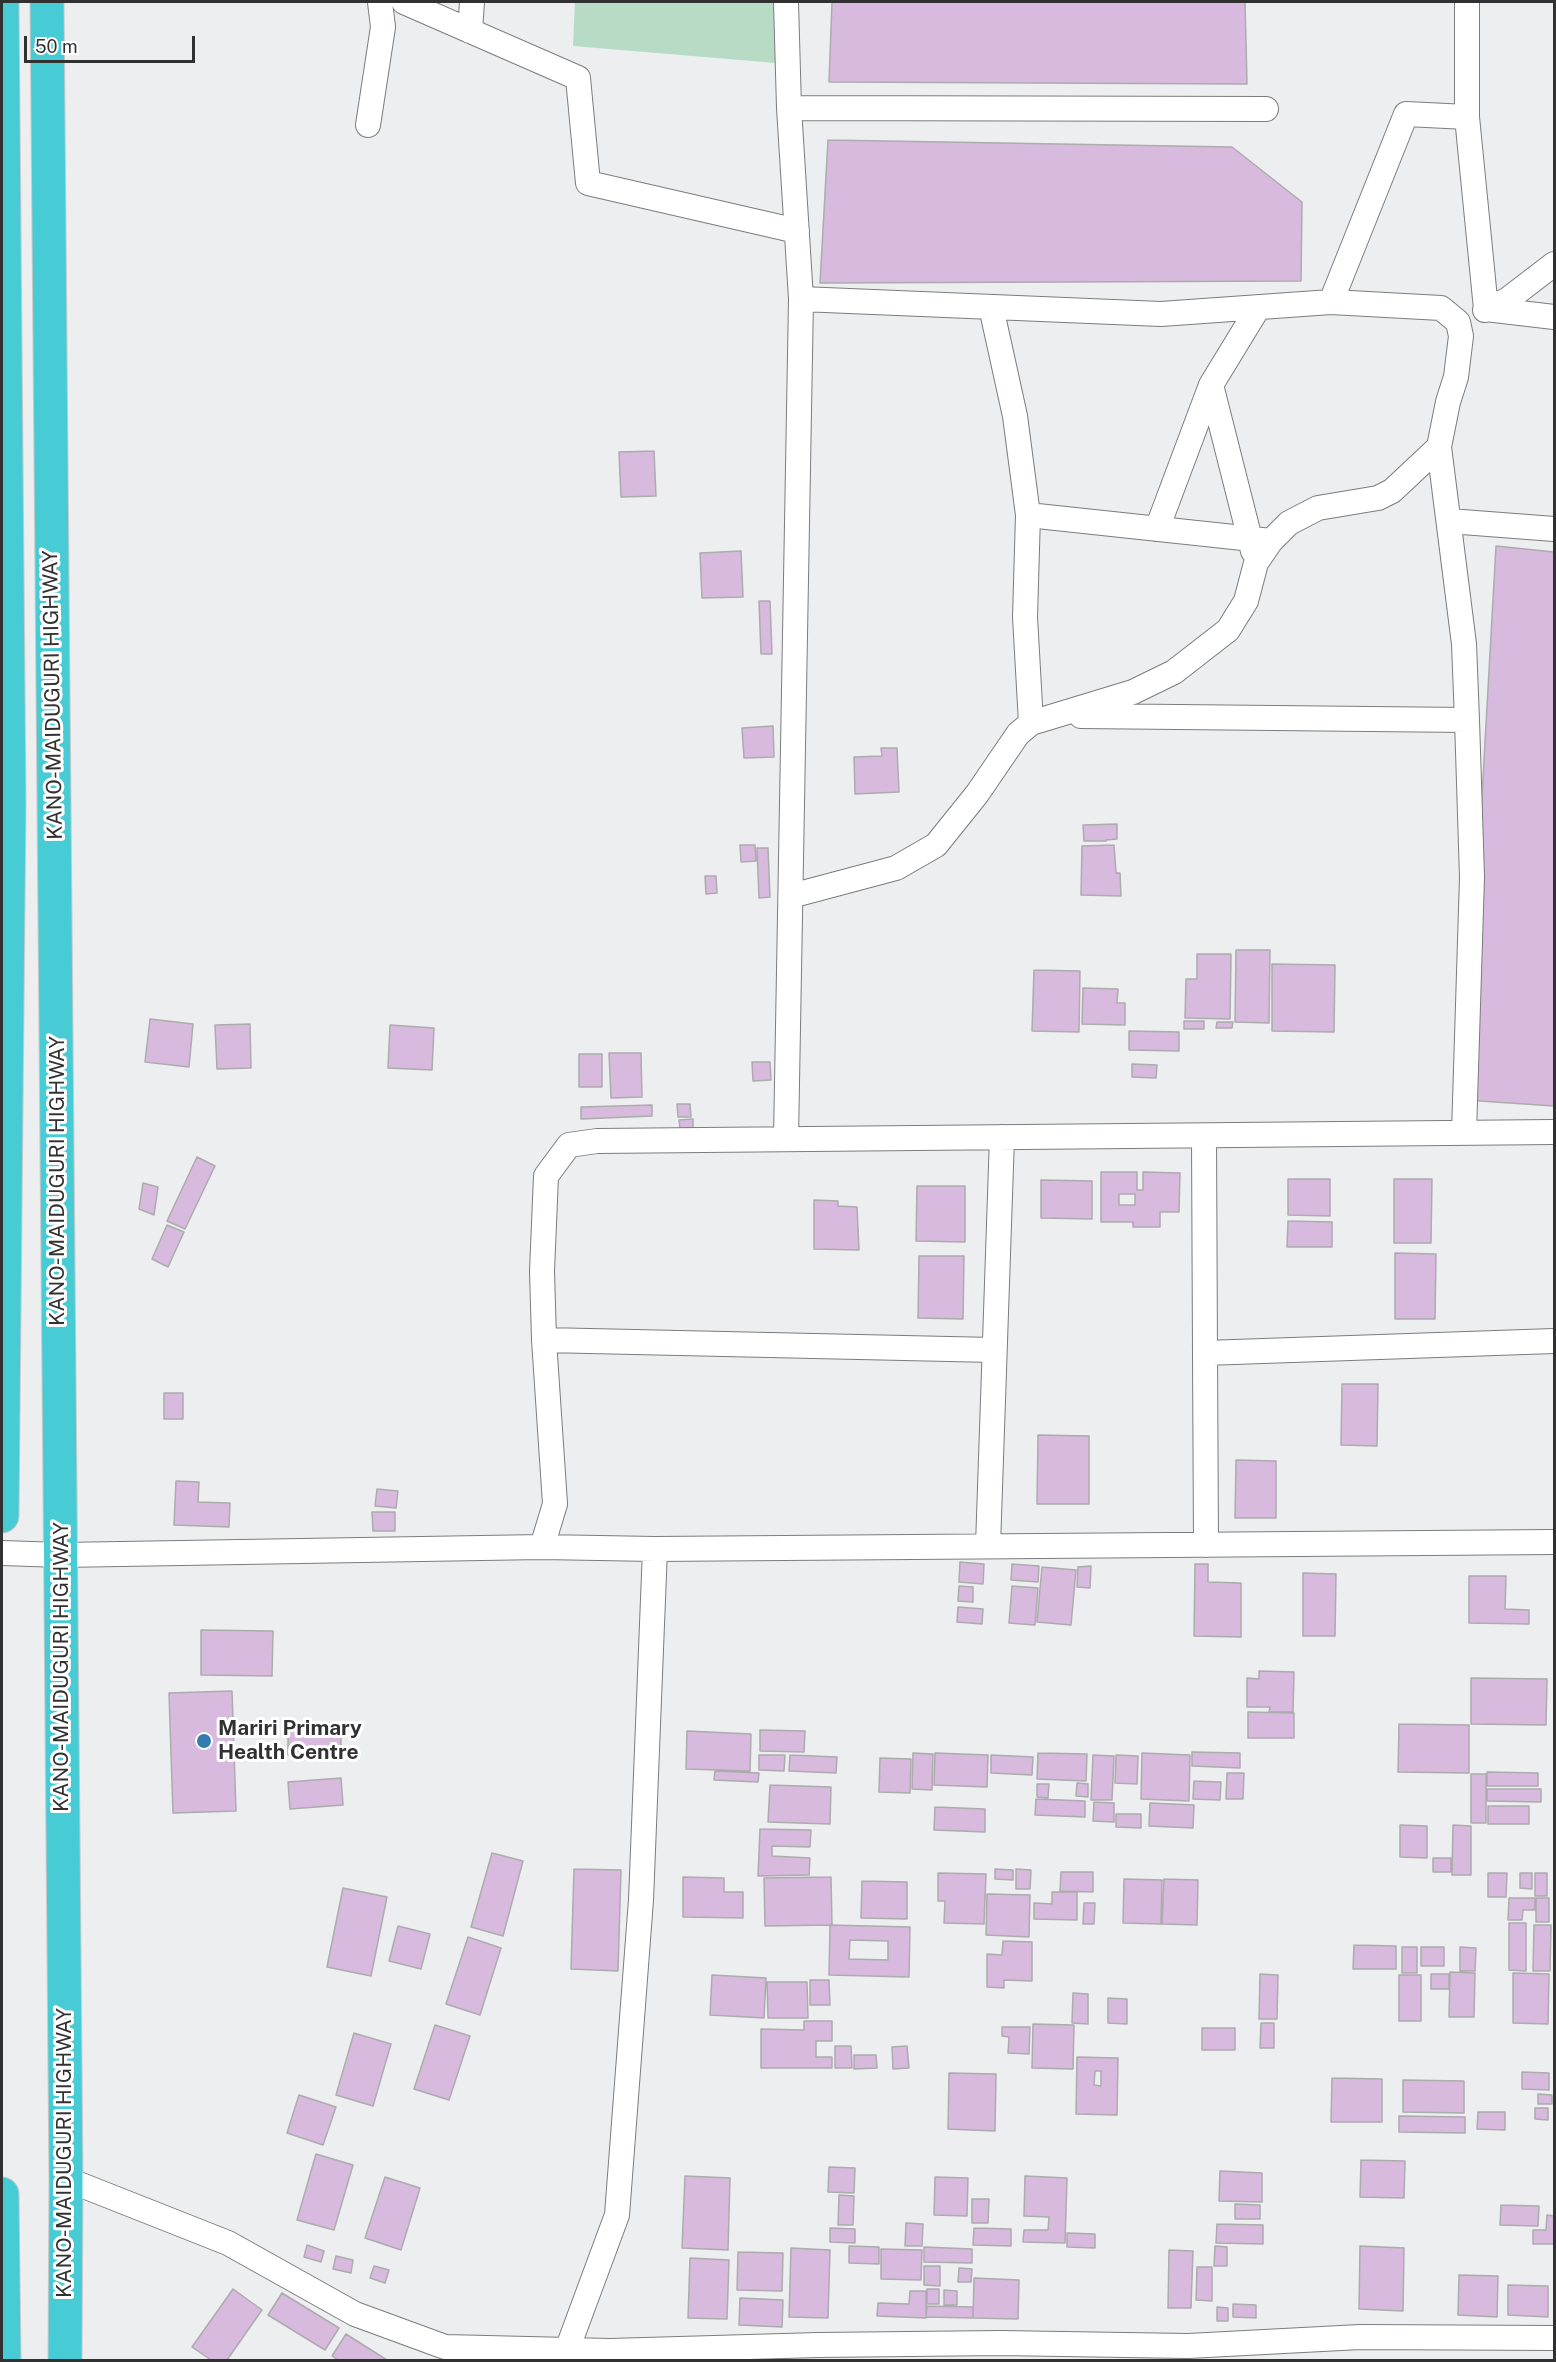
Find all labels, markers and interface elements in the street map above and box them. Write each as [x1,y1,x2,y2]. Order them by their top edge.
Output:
scale bar [27,24,198,62]
text: 50 m [35,36,78,57]
street label: KANO-MAIDUGURI HIGHWAY [38,550,68,840]
street label: KANO-MAIDUGURI HIGHWAY [45,1036,71,1326]
street label: KANO-MAIDUGURI HIGHWAY [49,1522,75,1812]
place label: Mariri Primary Health Centre [218,1716,362,1766]
marker: Mariri Primary Health Centre [195,1732,213,1750]
street label: KANO-MAIDUGURI HIGHWAY [52,2008,78,2298]

